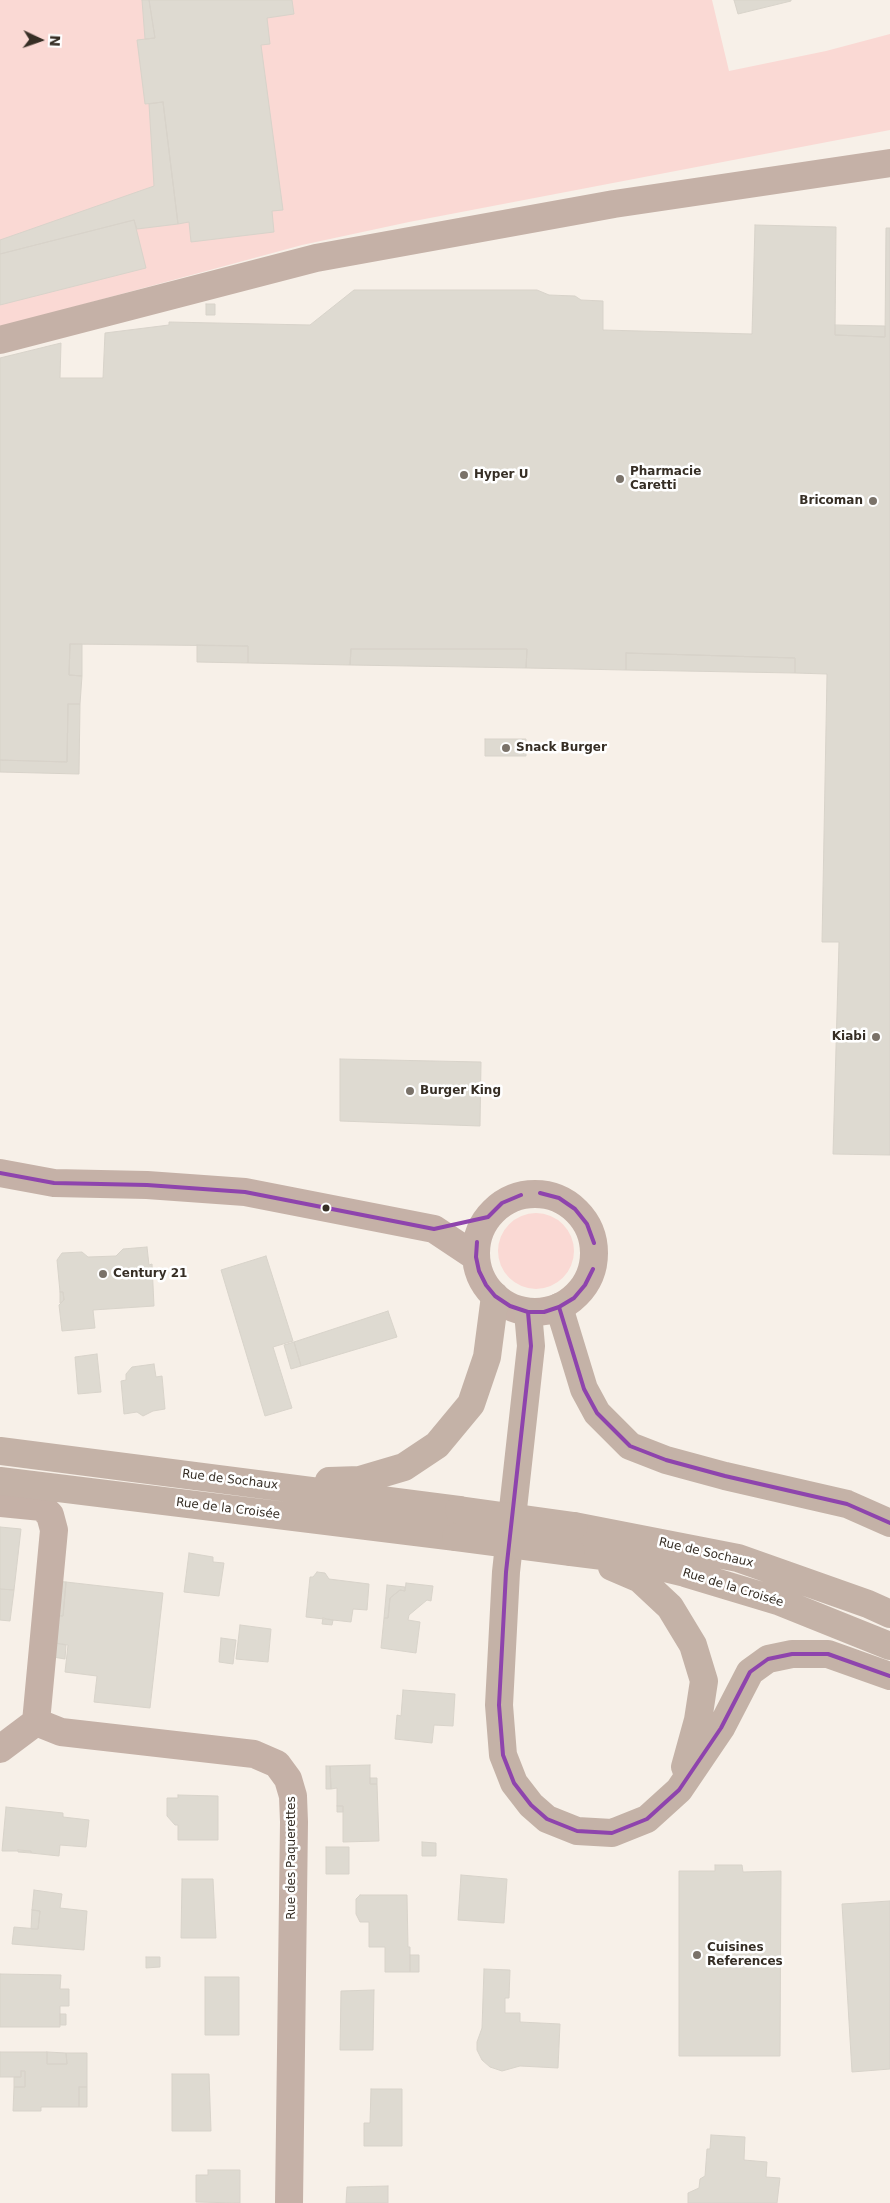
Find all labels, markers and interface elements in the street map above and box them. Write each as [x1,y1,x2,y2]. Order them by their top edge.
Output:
north arrow [15,15,65,65]
text: N [47,35,63,47]
place label: Pharmacie Caretti [630,465,701,493]
place label: Hyper U [474,468,528,482]
marker: Hyper U [458,469,470,481]
marker: Pharmacie Caretti [614,473,626,485]
place label: Bricoman [799,494,863,508]
marker: Bricoman [867,495,879,507]
place label: Snack Burger [516,741,607,755]
marker: Snack Burger [500,742,512,754]
place label: Kiabi [832,1030,866,1044]
marker: Kiabi [870,1031,882,1043]
place label: Burger King [420,1084,501,1098]
marker: Burger King [404,1085,416,1097]
unlabelled marker [321,1203,331,1213]
place label: Century 21 [113,1267,187,1281]
marker: Century 21 [97,1268,109,1280]
street label: Rue de Sochaux [181,1467,279,1493]
street label: Rue de la Croisée [175,1495,281,1523]
street label: Rue de Sochaux [657,1535,755,1571]
street label: Rue de la Croisée [681,1566,785,1610]
street label: Rue des Paquerettes [285,1796,299,1920]
place label: Cuisines References [707,1941,783,1969]
marker: Cuisines References [691,1949,703,1961]

